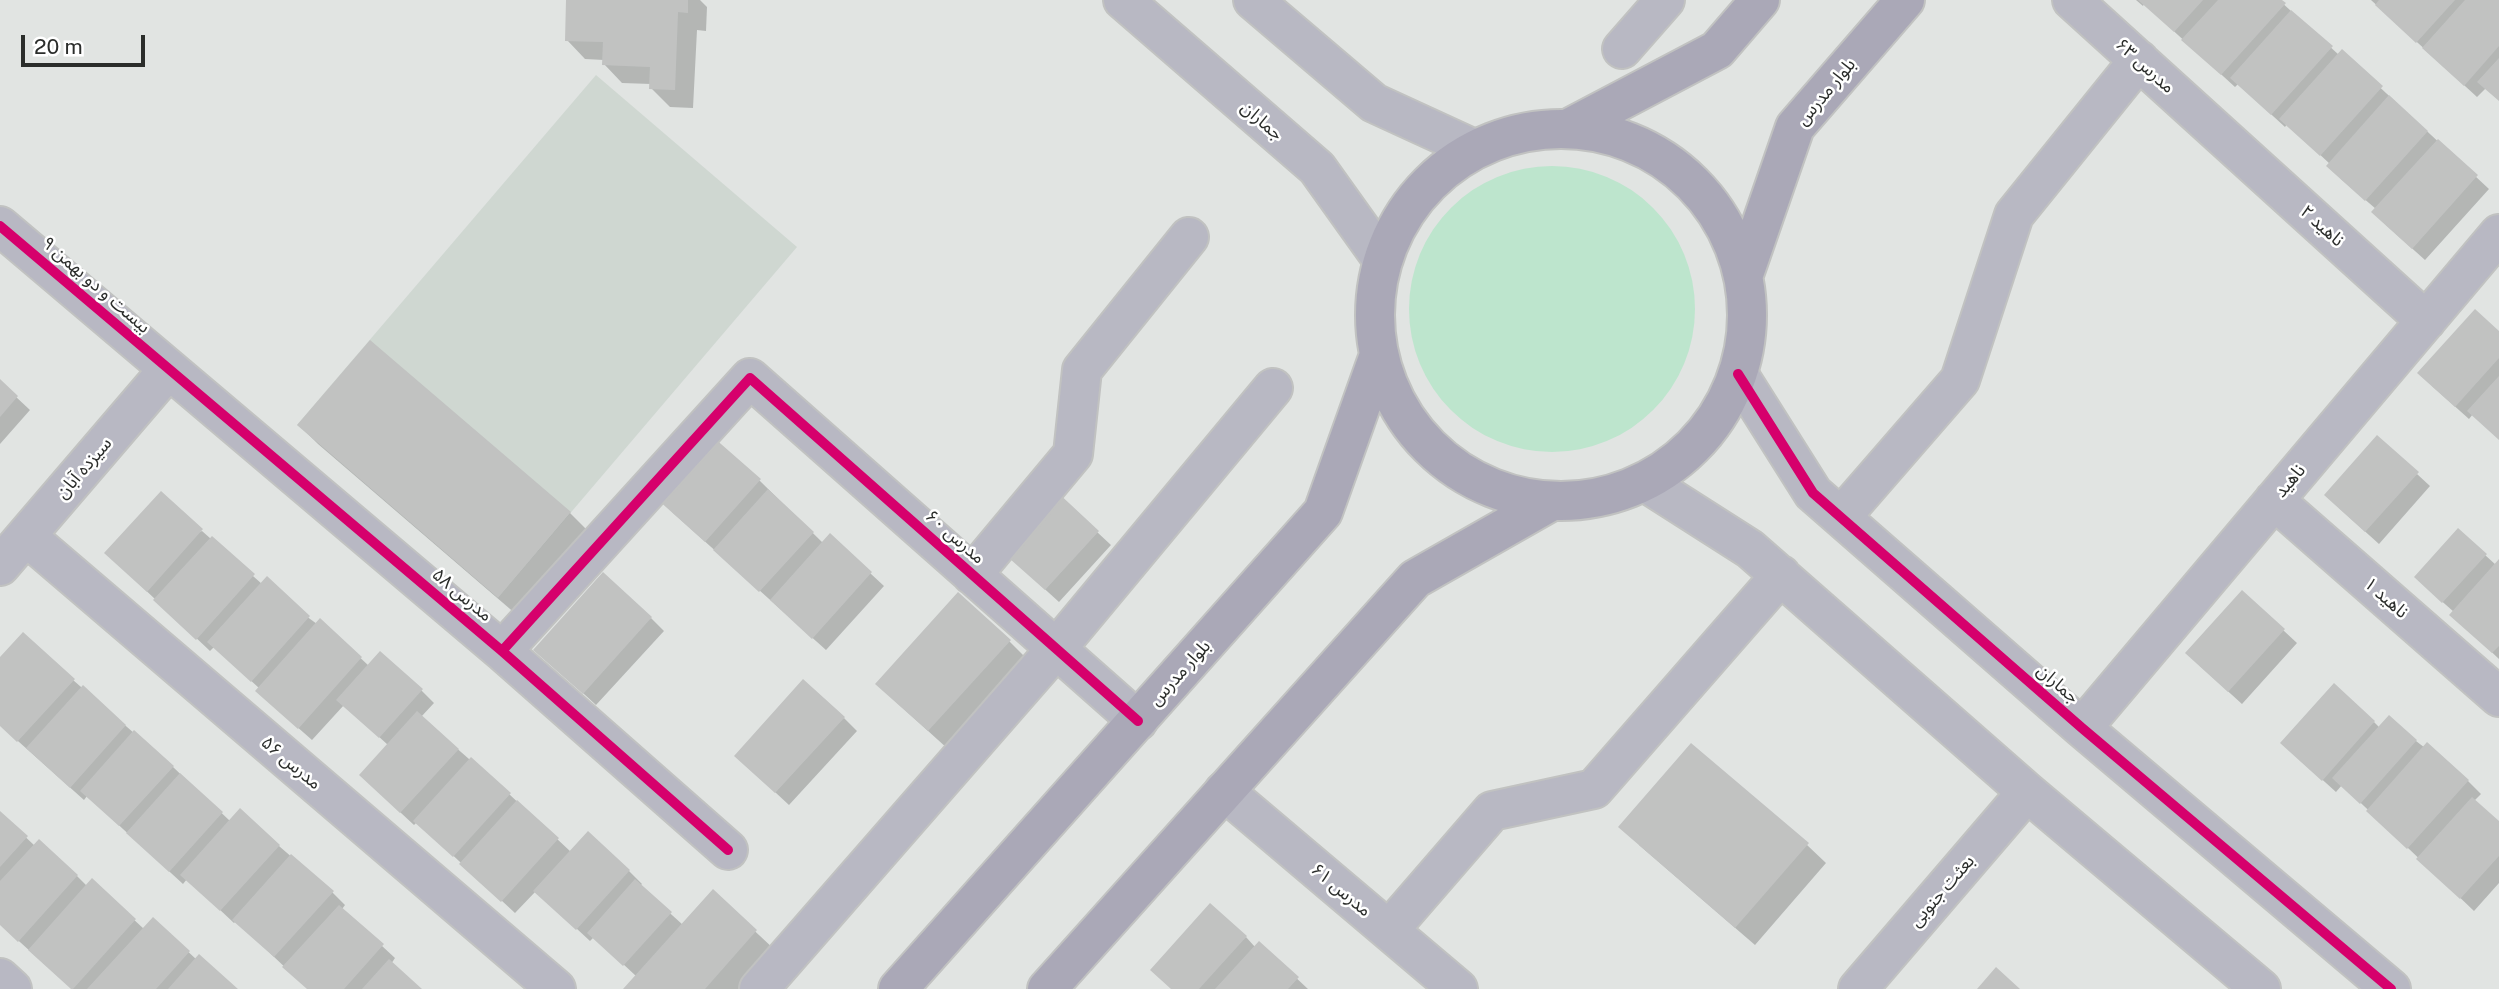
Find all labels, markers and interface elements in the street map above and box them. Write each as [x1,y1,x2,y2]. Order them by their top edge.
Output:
scale bar [24,21,149,65]
text: 20 m [34,34,83,59]
street label: مدرس ۶۳ [2111,34,2179,98]
street label: بلوار مدرس [1792,54,1860,130]
street label: جماران [1236,97,1288,145]
street label: ناهید ۲ [2296,201,2348,251]
street label: بیست و دو بهمن ۹ [37,232,155,338]
street label: سیزده آبان [51,433,117,503]
street label: ناهید [2270,460,2310,502]
street label: مدرس ۶۰ [921,505,989,569]
street label: مدرس ۵۸ [428,564,496,626]
street label: ناهید ۱ [2360,573,2412,623]
street label: بلوار مدرس [1145,636,1215,710]
street label: جماران [2032,660,2084,708]
street label: مدرس ۵۶ [257,732,325,794]
street label: بعثت جنوبی [1905,851,1979,931]
street label: مدرس ۶۱ [1307,859,1375,921]

